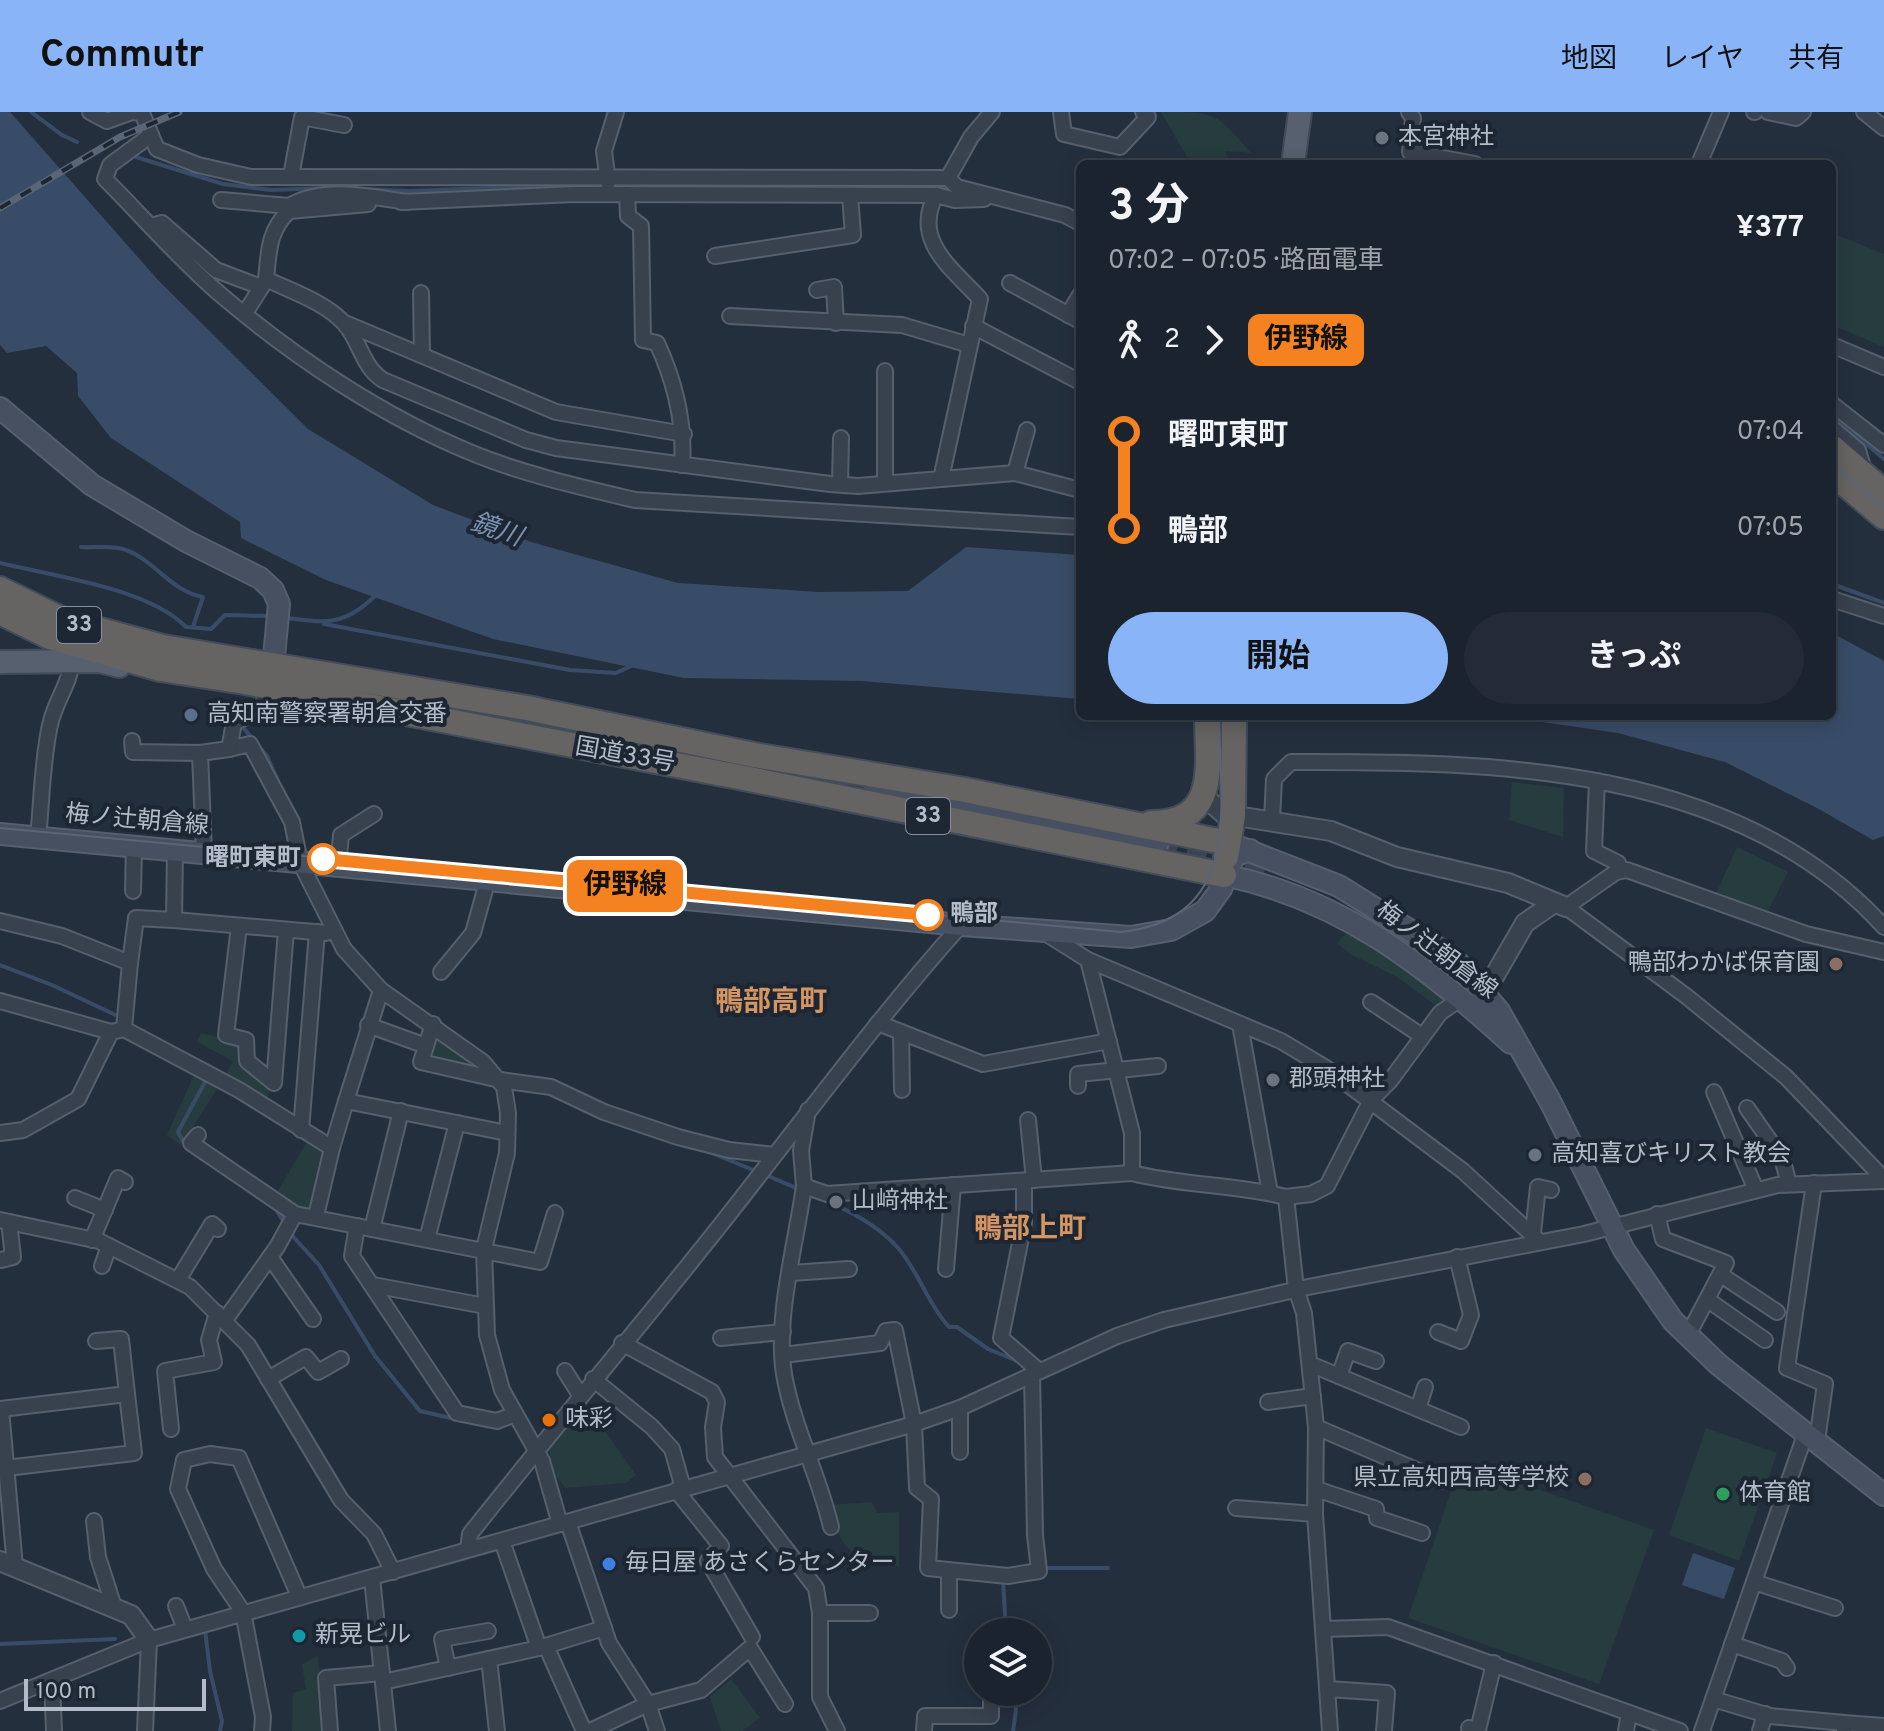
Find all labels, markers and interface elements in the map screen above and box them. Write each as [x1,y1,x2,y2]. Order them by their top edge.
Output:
text: Commutr [40,32,204,81]
text: 地図 [1561,42,1617,78]
text: レイヤ [1661,42,1744,78]
text: 共有 [1788,42,1844,78]
place label: 本宮神社 [1398,123,1494,153]
marker: 本宮神社 [1373,129,1391,147]
text: 3 分 [1108,180,1189,236]
text: ¥377 [1736,210,1804,247]
text: 07:02 – 07:05 · 路面電車 [1108,245,1384,278]
icon: walk [1108,318,1152,362]
icon: forward [1192,318,1236,362]
text: 伊野線 [1264,322,1348,358]
text: 2 [1164,324,1180,357]
text: 07:04 [1737,416,1804,449]
text: 曙町東町 [1168,418,1288,455]
water label: 鏡川 [466,507,529,556]
text: 07:05 [1737,512,1804,545]
text: 鴨部 [1168,514,1228,551]
road number: 33 [57,607,101,643]
button: 開始 [1108,612,1448,704]
button: きっぷ [1464,612,1804,704]
place label: 高知南警察署朝倉交番 [207,700,447,730]
marker: 高知南警察署朝倉交番 [182,706,200,724]
street label: 国道33号 [573,732,677,780]
road number: 33 [906,798,950,834]
street label: 梅ノ辻朝倉線 [64,800,210,842]
place label: 曙町東町 [205,844,301,874]
marker: 曙町東町 [308,844,338,874]
line badge: 伊野線 [579,860,671,912]
text: 伊野線 [583,868,667,904]
street label: 梅ノ辻朝倉線 [1369,896,1503,1006]
marker: 鴨部 [913,900,943,930]
place label: 鴨部 [950,900,998,930]
place label: 鴨部わかば保育園 [1628,949,1820,979]
marker: 鴨部わかば保育園 [1827,955,1845,973]
district label: 鴨部高町 [715,985,827,1021]
place label: 郡頭神社 [1289,1065,1385,1095]
marker: 郡頭神社 [1264,1071,1282,1089]
place label: 高知喜びキリスト教会 [1551,1140,1791,1170]
marker: 高知喜びキリスト教会 [1526,1146,1544,1164]
place label: 山﨑神社 [852,1187,948,1217]
marker: 山﨑神社 [827,1193,845,1211]
district label: 鴨部上町 [974,1212,1086,1248]
place label: 味彩 [565,1405,613,1435]
marker: 味彩 [540,1411,558,1429]
place label: 県立高知西高等学校 [1353,1464,1569,1494]
marker: 県立高知西高等学校 [1576,1470,1594,1488]
place label: 体育館 [1739,1479,1811,1509]
marker: 体育館 [1714,1485,1732,1503]
place label: 毎日屋 あさくらセンター [625,1549,895,1579]
marker: 毎日屋 あさくらセンター [600,1555,618,1573]
map controls [964,1618,1052,1706]
button: layers [964,1618,1052,1706]
place label: 新晃ビル [315,1621,411,1651]
marker: 新晃ビル [290,1627,308,1645]
scale bar [24,1675,206,1711]
text: 100 m [36,1679,96,1706]

